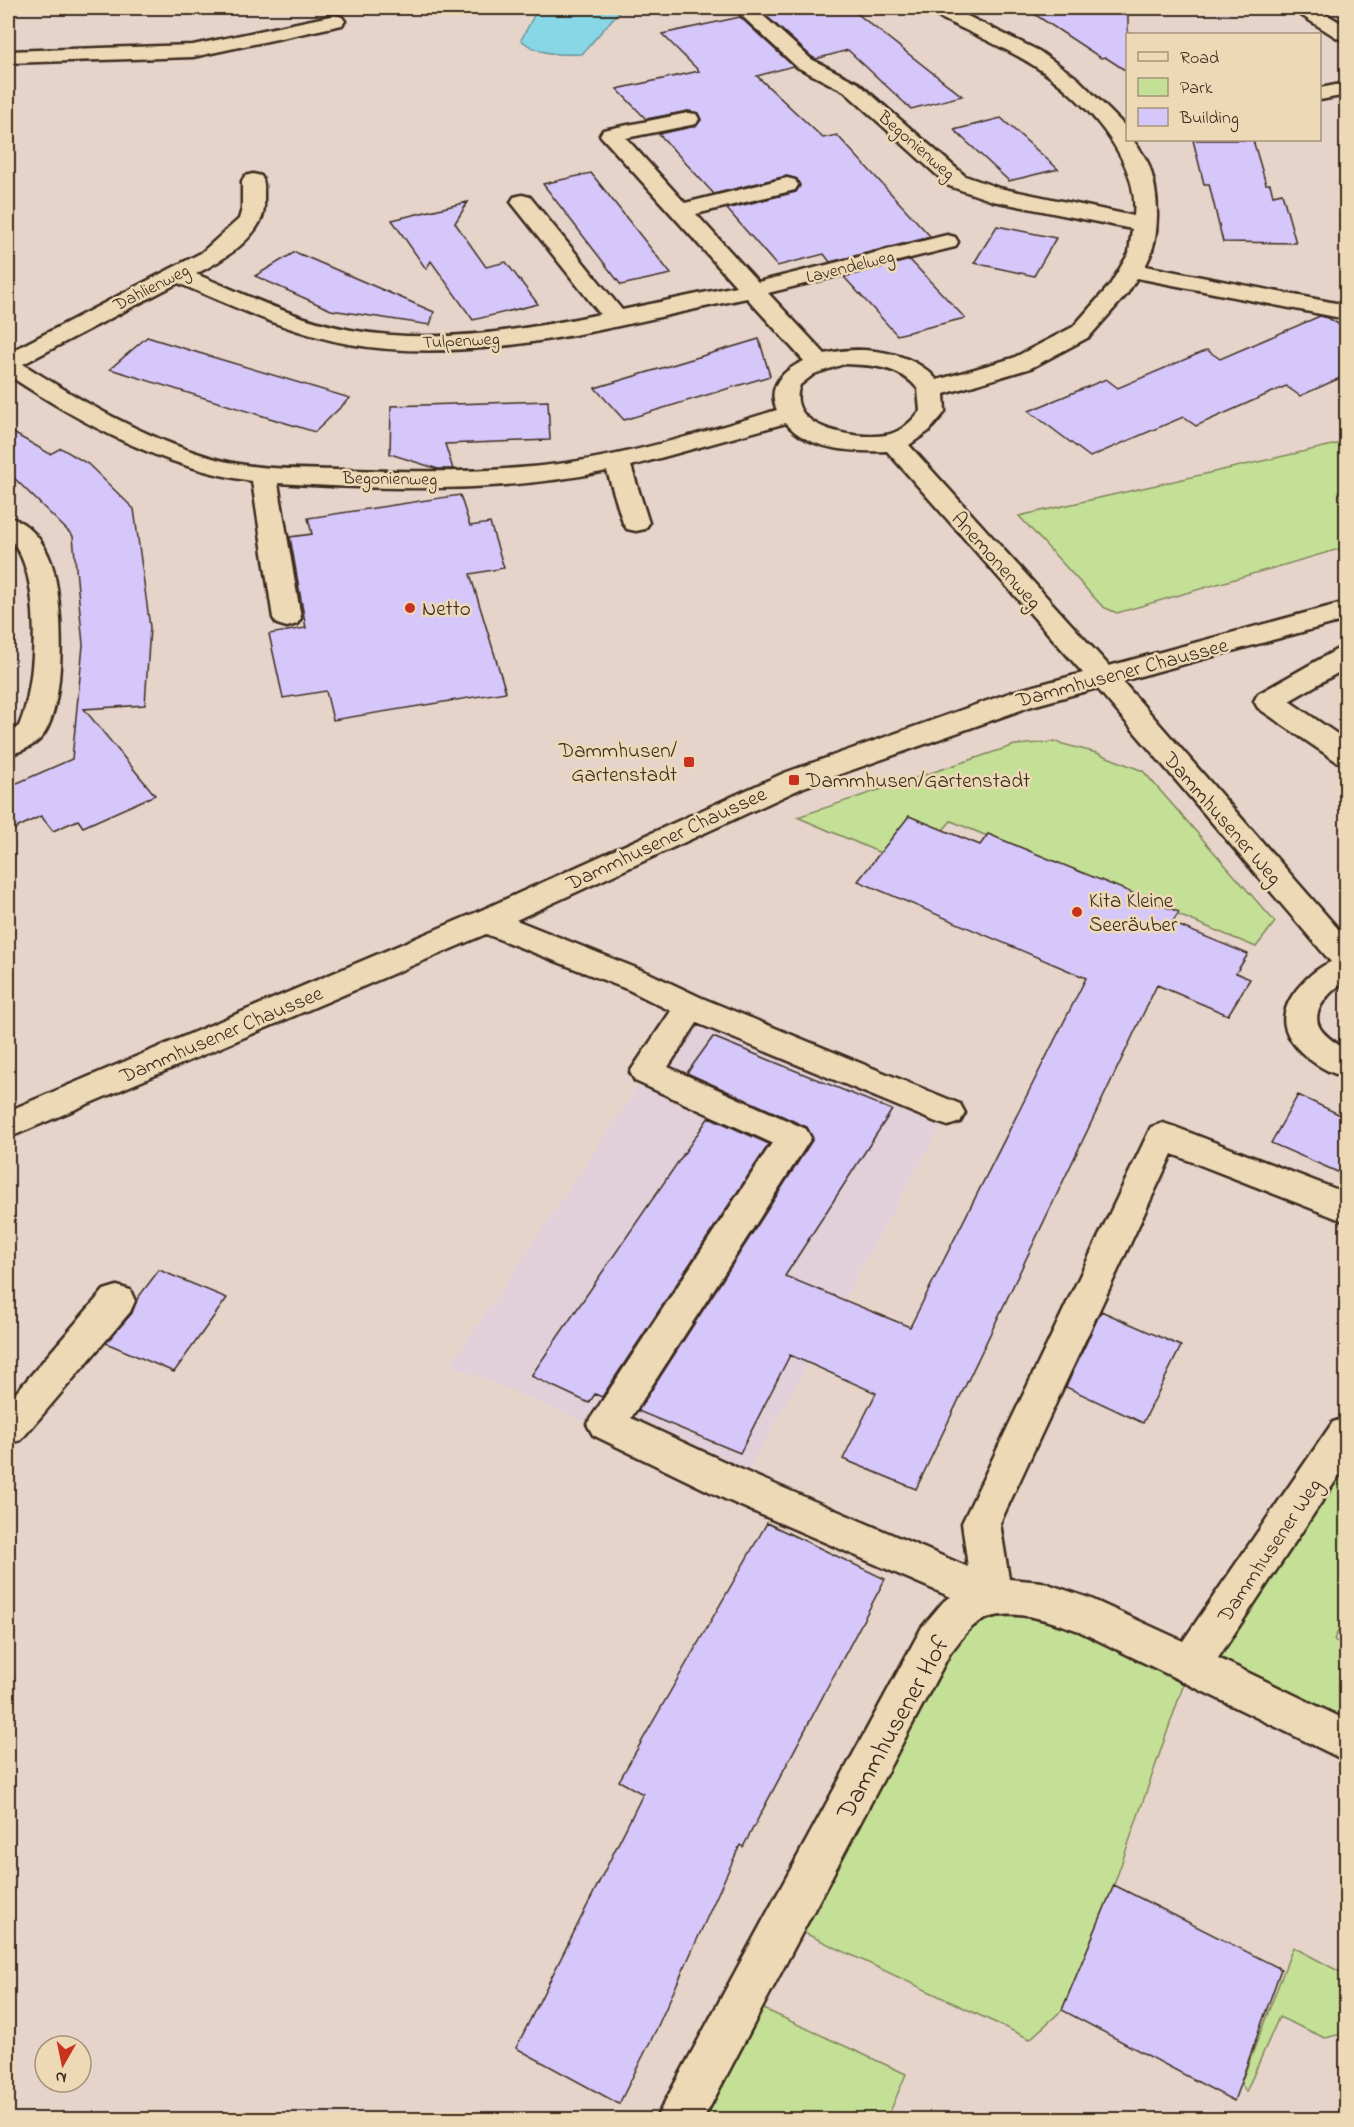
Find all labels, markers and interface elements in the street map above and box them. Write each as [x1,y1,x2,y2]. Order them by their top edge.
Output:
legend [1126,33,1321,141]
text: Road [1180,46,1219,72]
text: Park [1180,76,1213,102]
street label: Begonienweg [870,105,960,188]
text: Building [1179,106,1239,133]
street label: Lavendelweg [804,244,898,292]
street label: Dahlienweg [108,258,195,320]
street label: Tulpenweg [422,327,500,358]
street label: Begonienweg [341,466,438,495]
street label: Anemonenweg [942,506,1048,618]
place label: Netto [422,595,471,625]
marker: Netto [403,601,417,615]
street label: Dammhusener Chaussee [1012,631,1232,717]
place label: Dammhusen/ Gartenstadt [558,737,677,791]
street label: Dammhusener Weg [1153,745,1288,894]
marker: Dammhusen/ Gartenstadt [682,755,696,769]
place label: Dammhusen/Gartenstadt [805,767,1030,797]
marker: Dammhusen/Gartenstadt [787,773,801,787]
street label: Dammhusener Chaussee [561,780,772,900]
place label: Kita Kleine Seeräuber [1089,887,1178,941]
marker: Kita Kleine Seeräuber [1070,905,1084,919]
street label: Dammhusener Chaussee [115,979,328,1093]
street label: Dammhusener Weg [1211,1473,1332,1631]
street label: Dammhusener Hof [828,1629,961,1828]
north arrow [33,2034,93,2094]
text: N [54,2064,68,2090]

